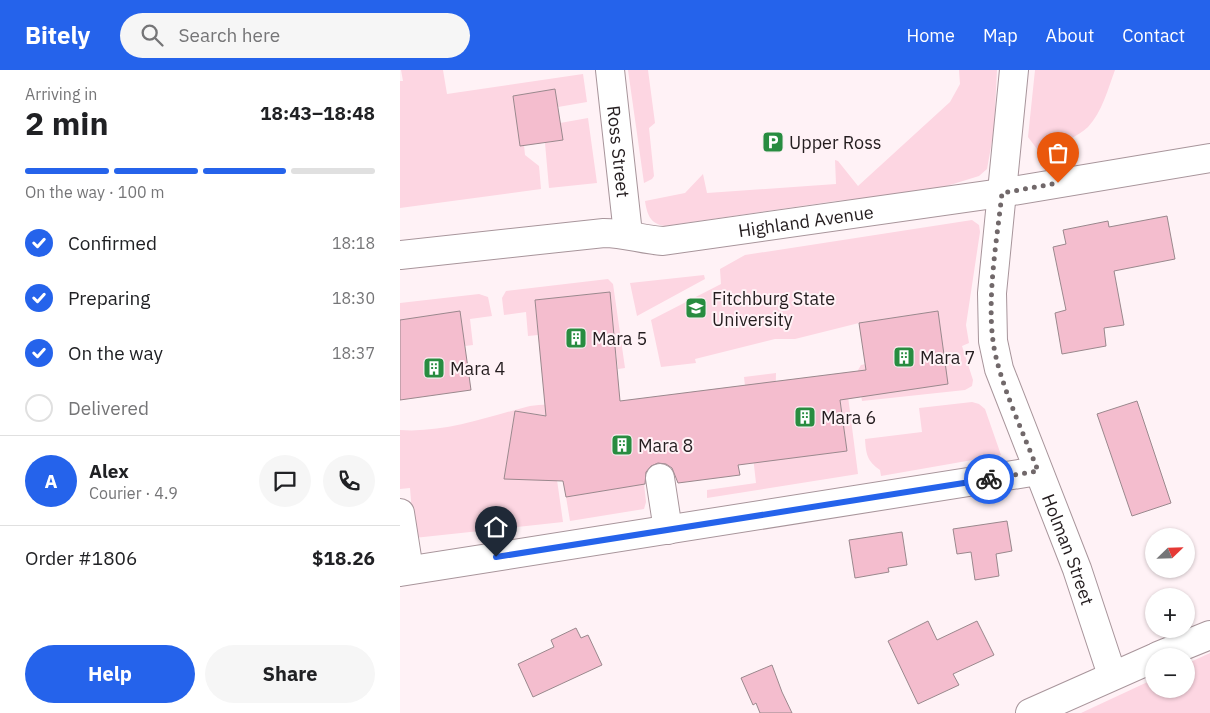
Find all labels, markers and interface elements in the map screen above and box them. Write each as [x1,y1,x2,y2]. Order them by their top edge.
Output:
search box [120,13,470,58]
text: Bitely [25,19,90,51]
icon: search [138,21,166,49]
text: Search here [178,23,280,47]
text: Home [907,24,955,47]
text: Map [983,24,1018,47]
text: About [1046,24,1094,47]
text: Contact [1122,24,1185,47]
text: Arriving in [25,84,97,104]
text: 18:43–18:48 [260,101,375,125]
text: 2 min [25,102,109,144]
street label: Ross Street [602,104,635,199]
parking icon: Upper Ross [761,130,785,154]
place label: Upper Ross [789,131,882,154]
pin [1037,132,1079,183]
icon: bag [1044,139,1072,167]
text: On the way · 100 m [25,182,164,202]
street label: Highland Avenue [737,200,875,242]
icon: check [25,229,53,257]
text: Confirmed [68,231,157,255]
text: 18:18 [332,233,375,253]
icon: check [25,284,53,312]
text: Preparing [68,286,150,310]
place label: Fitchburg State University [712,287,835,331]
text: 18:30 [332,288,375,308]
school or university icon: Fitchburg State University [684,296,708,320]
building icon: Mara 5 [564,326,588,350]
place label: Mara 5 [592,327,647,350]
icon: check [25,339,53,367]
text: On the way [68,341,163,365]
text: 18:37 [332,343,375,363]
building icon: Mara 7 [892,345,916,369]
place label: Mara 7 [920,346,975,369]
building icon: Mara 4 [422,356,446,380]
place label: Mara 4 [450,357,506,380]
text: Delivered [68,396,149,420]
building icon: Mara 6 [793,405,817,429]
place label: Mara 6 [821,406,876,429]
building icon: Mara 8 [610,433,634,457]
place label: Mara 8 [638,434,693,457]
courier [964,454,1014,504]
button: chat [259,455,311,507]
button: phone [323,455,375,507]
text: Alex [89,459,129,483]
icon: bike [975,465,1003,493]
text: A [44,469,58,493]
text: Courier · 4.9 [89,483,178,503]
street label: Holman Street [1037,490,1100,608]
pin [475,506,517,557]
icon: home [482,513,510,541]
north arrow [1145,528,1195,578]
map controls [1145,528,1195,698]
text: Order #1806 [25,546,137,570]
text: $18.26 [312,546,375,570]
button: + [1145,588,1195,638]
button: Help [25,645,195,703]
button: Share [205,645,375,703]
button: − [1145,648,1195,698]

